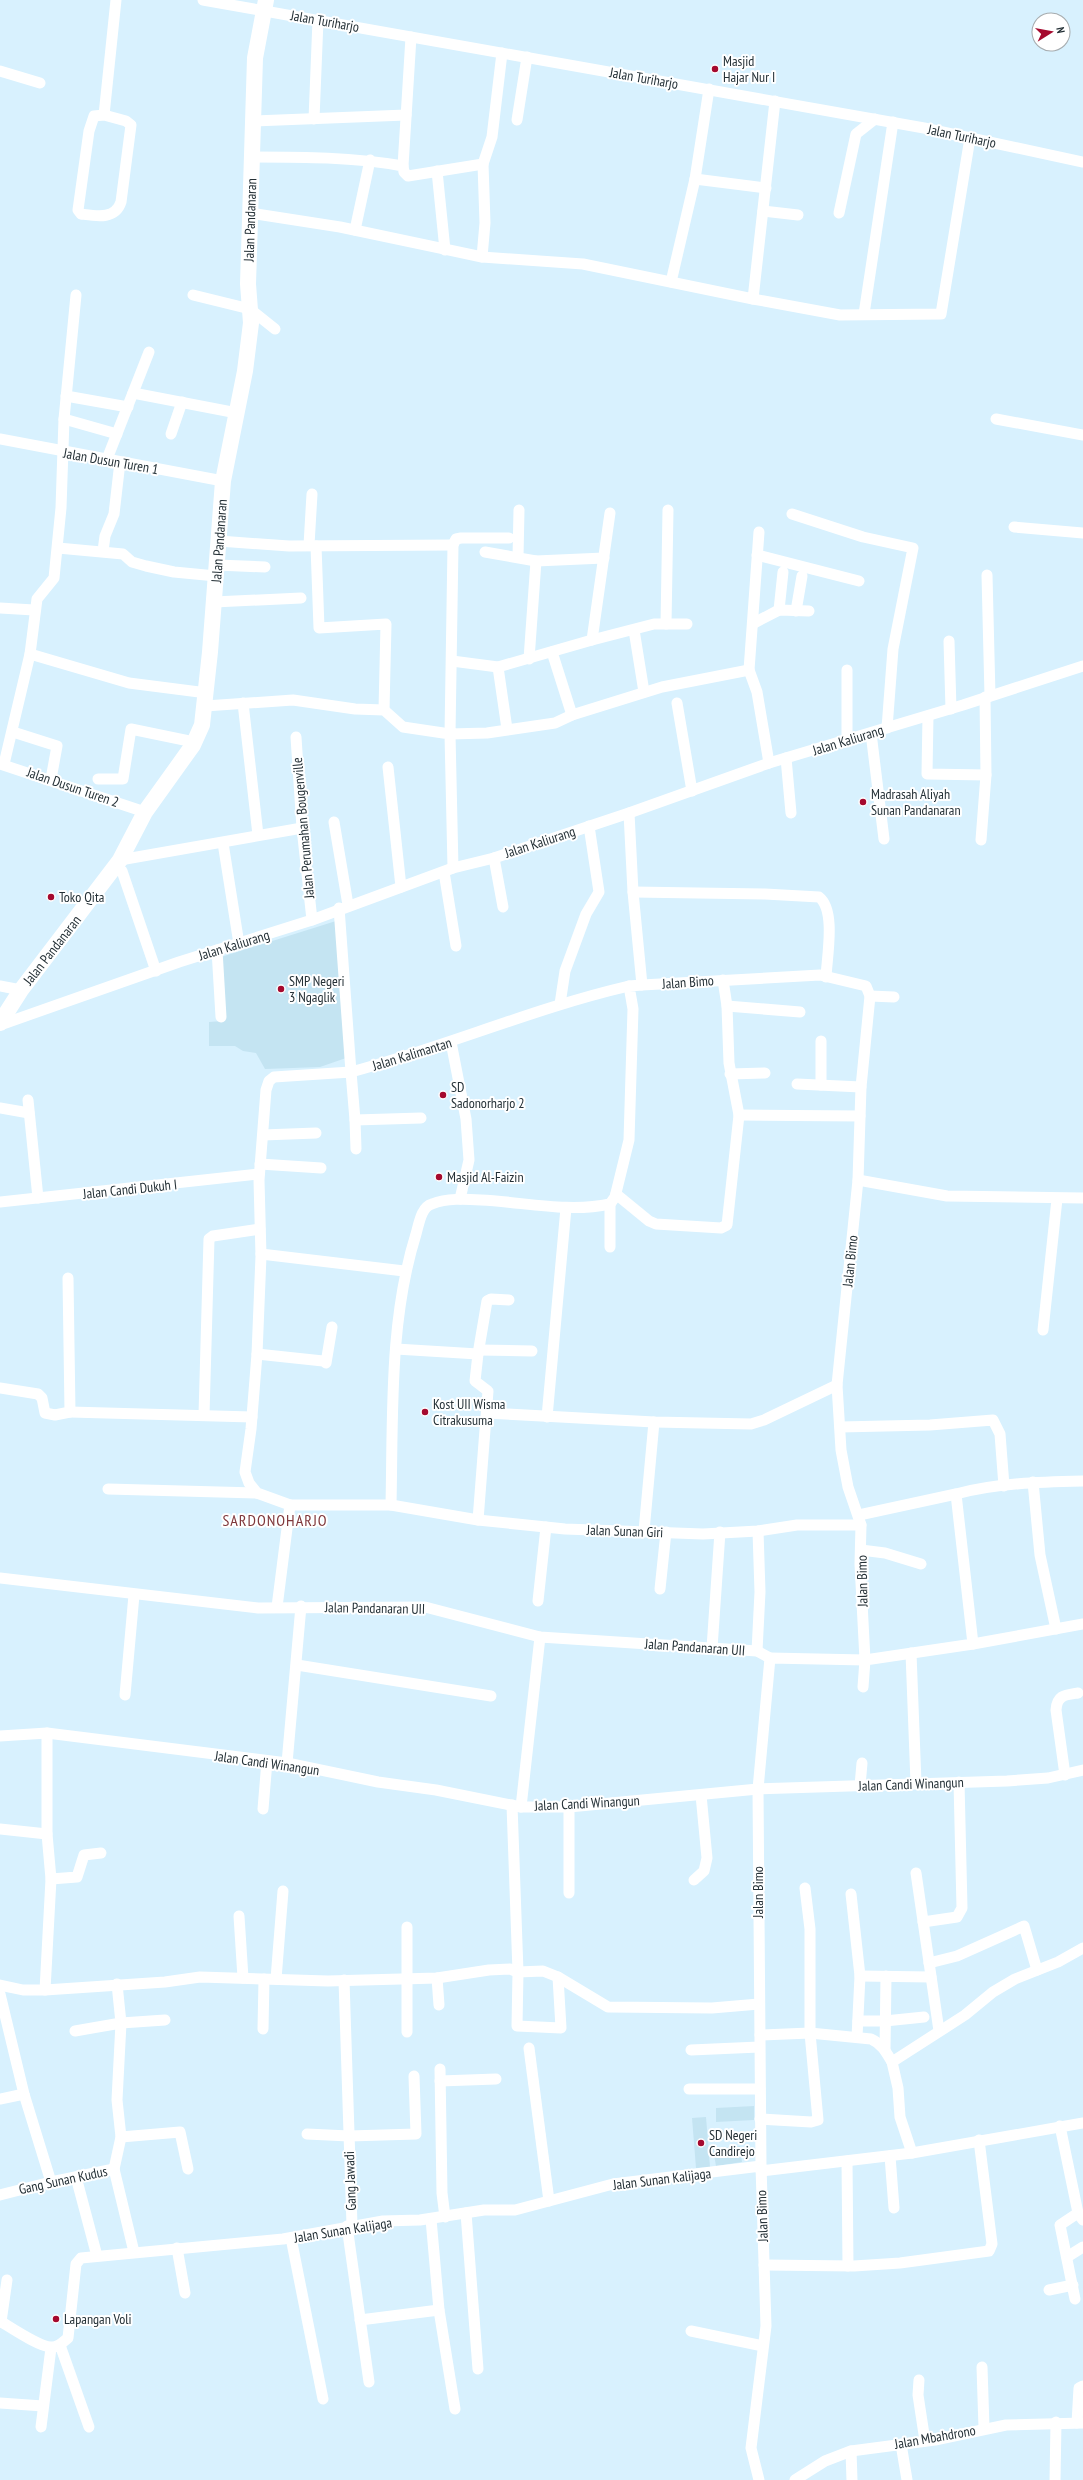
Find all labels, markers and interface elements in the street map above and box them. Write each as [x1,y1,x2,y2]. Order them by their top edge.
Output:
street label: Jalan Turiharjo [288,6,361,36]
north arrow [1031,12,1071,52]
text: N [1053,26,1068,34]
place label: Masjid Hajar Nur I [723,52,775,86]
street label: Jalan Turiharjo [607,63,680,93]
marker: Masjid Hajar Nur I [710,64,720,74]
street label: Jalan Turiharjo [925,120,998,152]
street label: Jalan Pandanaran [240,178,260,263]
street label: Jalan Dusun Turen 1 [61,444,160,478]
street label: Jalan Pandanaran [207,499,231,584]
street label: Jalan Kaliurang [809,721,886,760]
street label: Jalan Perumahan Bougenville [288,756,318,900]
street label: Jalan Dusun Turen 2 [24,763,121,811]
place label: Madrasah Aliyah Sunan Pandanaran [871,785,961,819]
marker: Madrasah Aliyah Sunan Pandanaran [858,797,868,807]
street label: Jalan Kaliurang [501,822,578,862]
place label: Toko Qita [59,888,104,906]
marker: Toko Qita [46,892,56,902]
street label: Jalan Pandanaran [19,912,85,989]
street label: Jalan Kaliurang [195,926,272,965]
street label: Jalan Bimo [661,971,714,993]
place label: SMP Negeri 3 Ngaglik [289,972,345,1006]
marker: SMP Negeri 3 Ngaglik [276,984,286,994]
street label: Jalan Kalimantan [369,1033,454,1075]
place label: SD Sadonorharjo 2 [451,1078,525,1112]
marker: SD Sadonorharjo 2 [438,1090,448,1100]
place label: Masjid Al-Faizin [447,1168,524,1186]
marker: Masjid Al-Faizin [434,1172,444,1182]
street label: Jalan Candi Dukuh I [81,1175,178,1203]
street label: Jalan Bimo [838,1234,862,1289]
place label: Kost UII Wisma Citrakusuma [433,1395,505,1429]
marker: Kost UII Wisma Citrakusuma [420,1407,430,1417]
district label: SARDONOHARJO [222,1510,328,1530]
street label: Jalan Sunan Giri [585,1521,664,1541]
street label: Jalan Bimo [853,1555,871,1608]
street label: Jalan Pandanaran UII [324,1598,425,1618]
street label: Jalan Pandanaran UII [643,1634,746,1659]
street label: Jalan Candi Winangun [213,1747,320,1779]
street label: Jalan Candi Winangun [857,1773,964,1795]
street label: Jalan Candi Winangun [533,1791,640,1815]
street label: Jalan Bimo [749,1866,767,1919]
place label: SD Negeri Candirejo [709,2126,757,2160]
marker: SD Negeri Candirejo [696,2138,706,2148]
street label: Gang Jawadi [340,2151,360,2211]
street label: Gang Sunan Kudus [17,2162,109,2198]
street label: Jalan Sunan Kalijaga [611,2164,712,2194]
street label: Jalan Bimo [752,2190,772,2243]
street label: Jalan Sunan Kalijaga [292,2213,393,2247]
place label: Lapangan Voli [64,2310,132,2328]
marker: Lapangan Voli [51,2314,61,2324]
street label: Jalan Mbahdrono [892,2421,977,2453]

